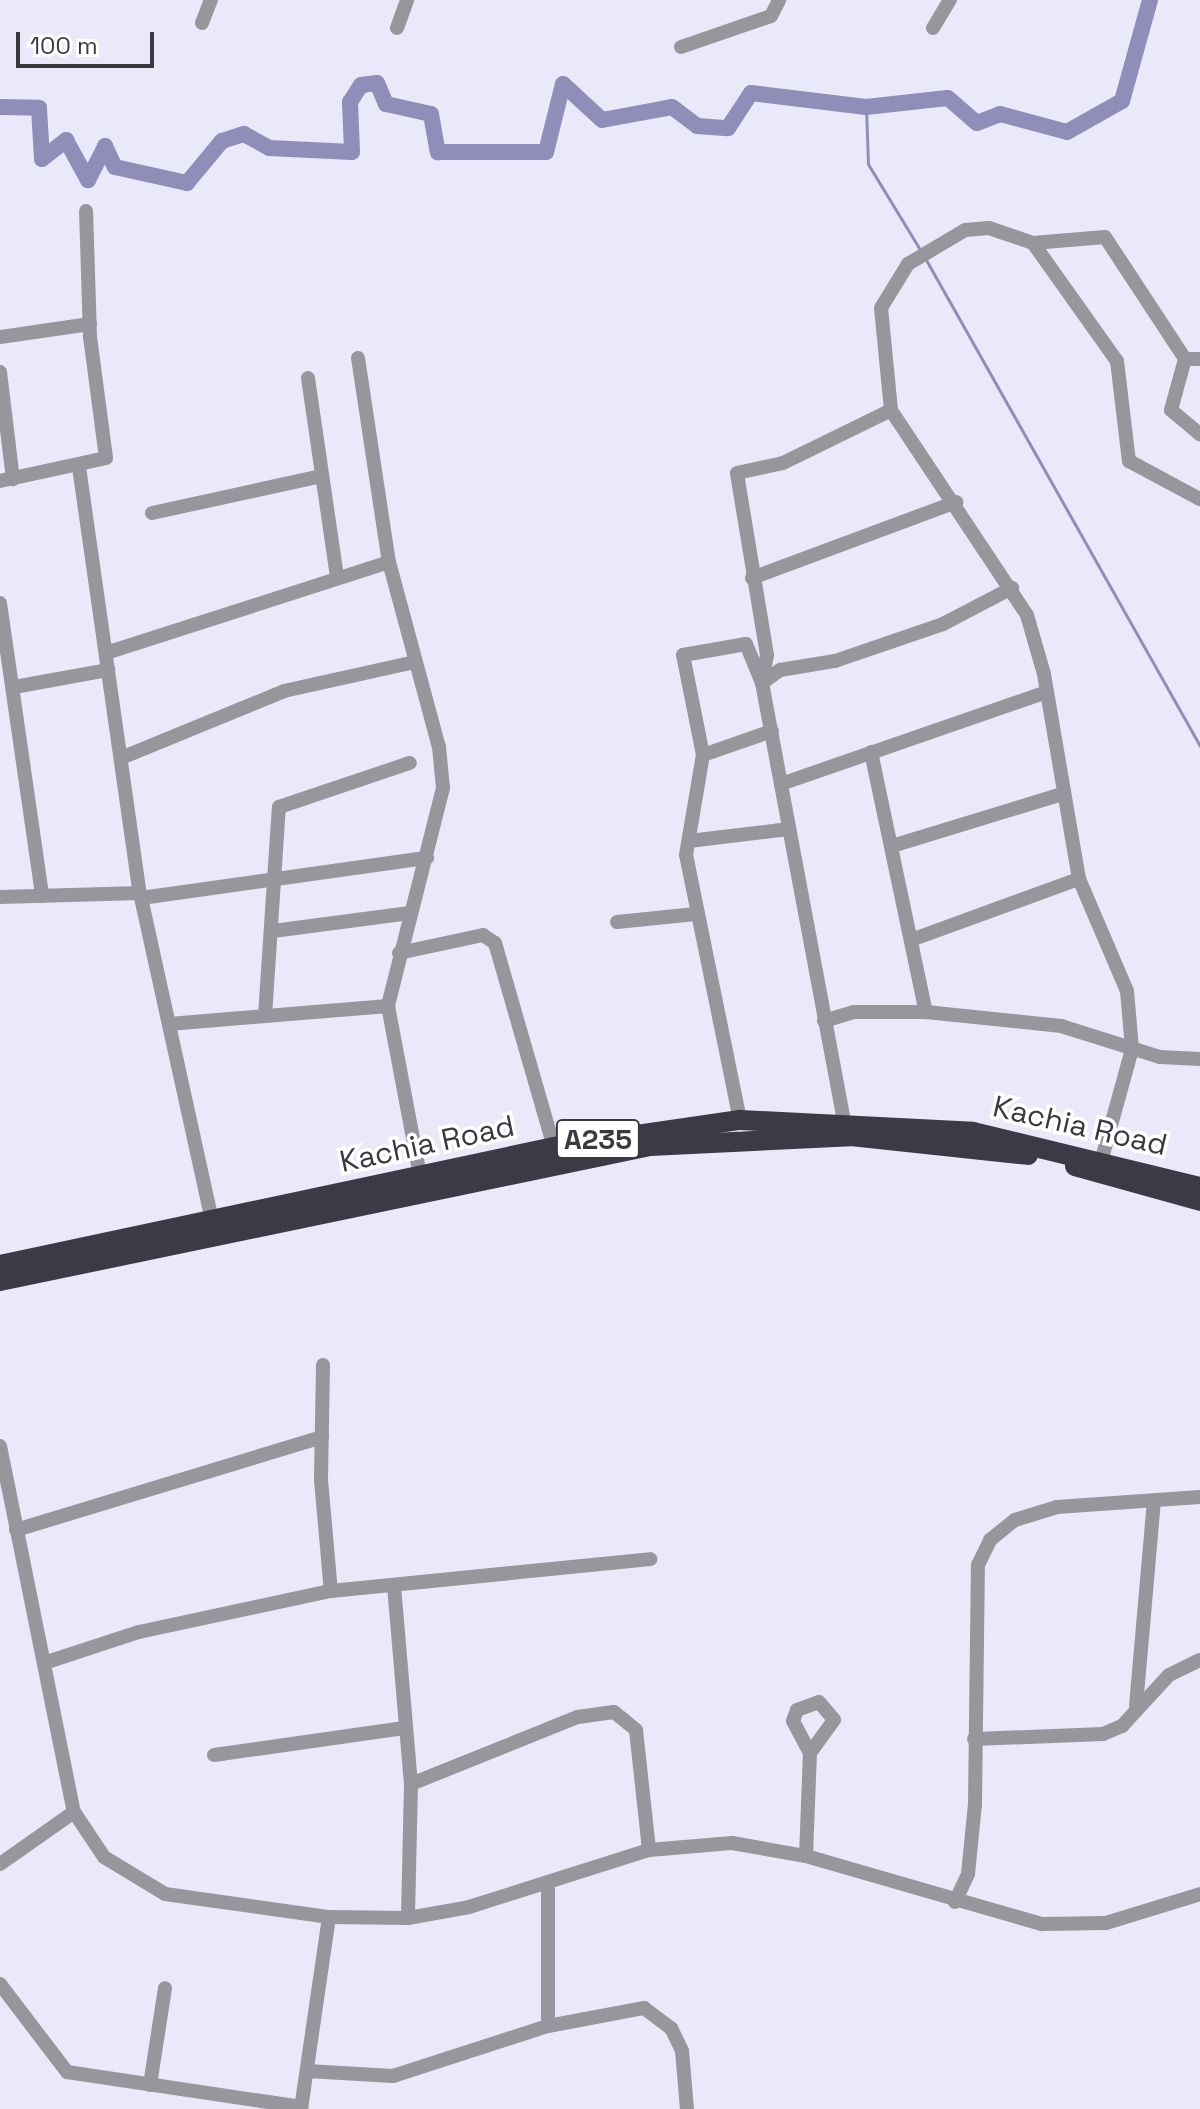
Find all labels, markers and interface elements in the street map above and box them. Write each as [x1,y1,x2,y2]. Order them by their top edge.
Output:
scale bar [20,16,158,66]
text: 100 m [30,30,98,61]
street label: Kachia Road [990,1089,1170,1163]
street label: Kachia Road [336,1108,518,1180]
road number: A235 [554,1115,642,1163]

